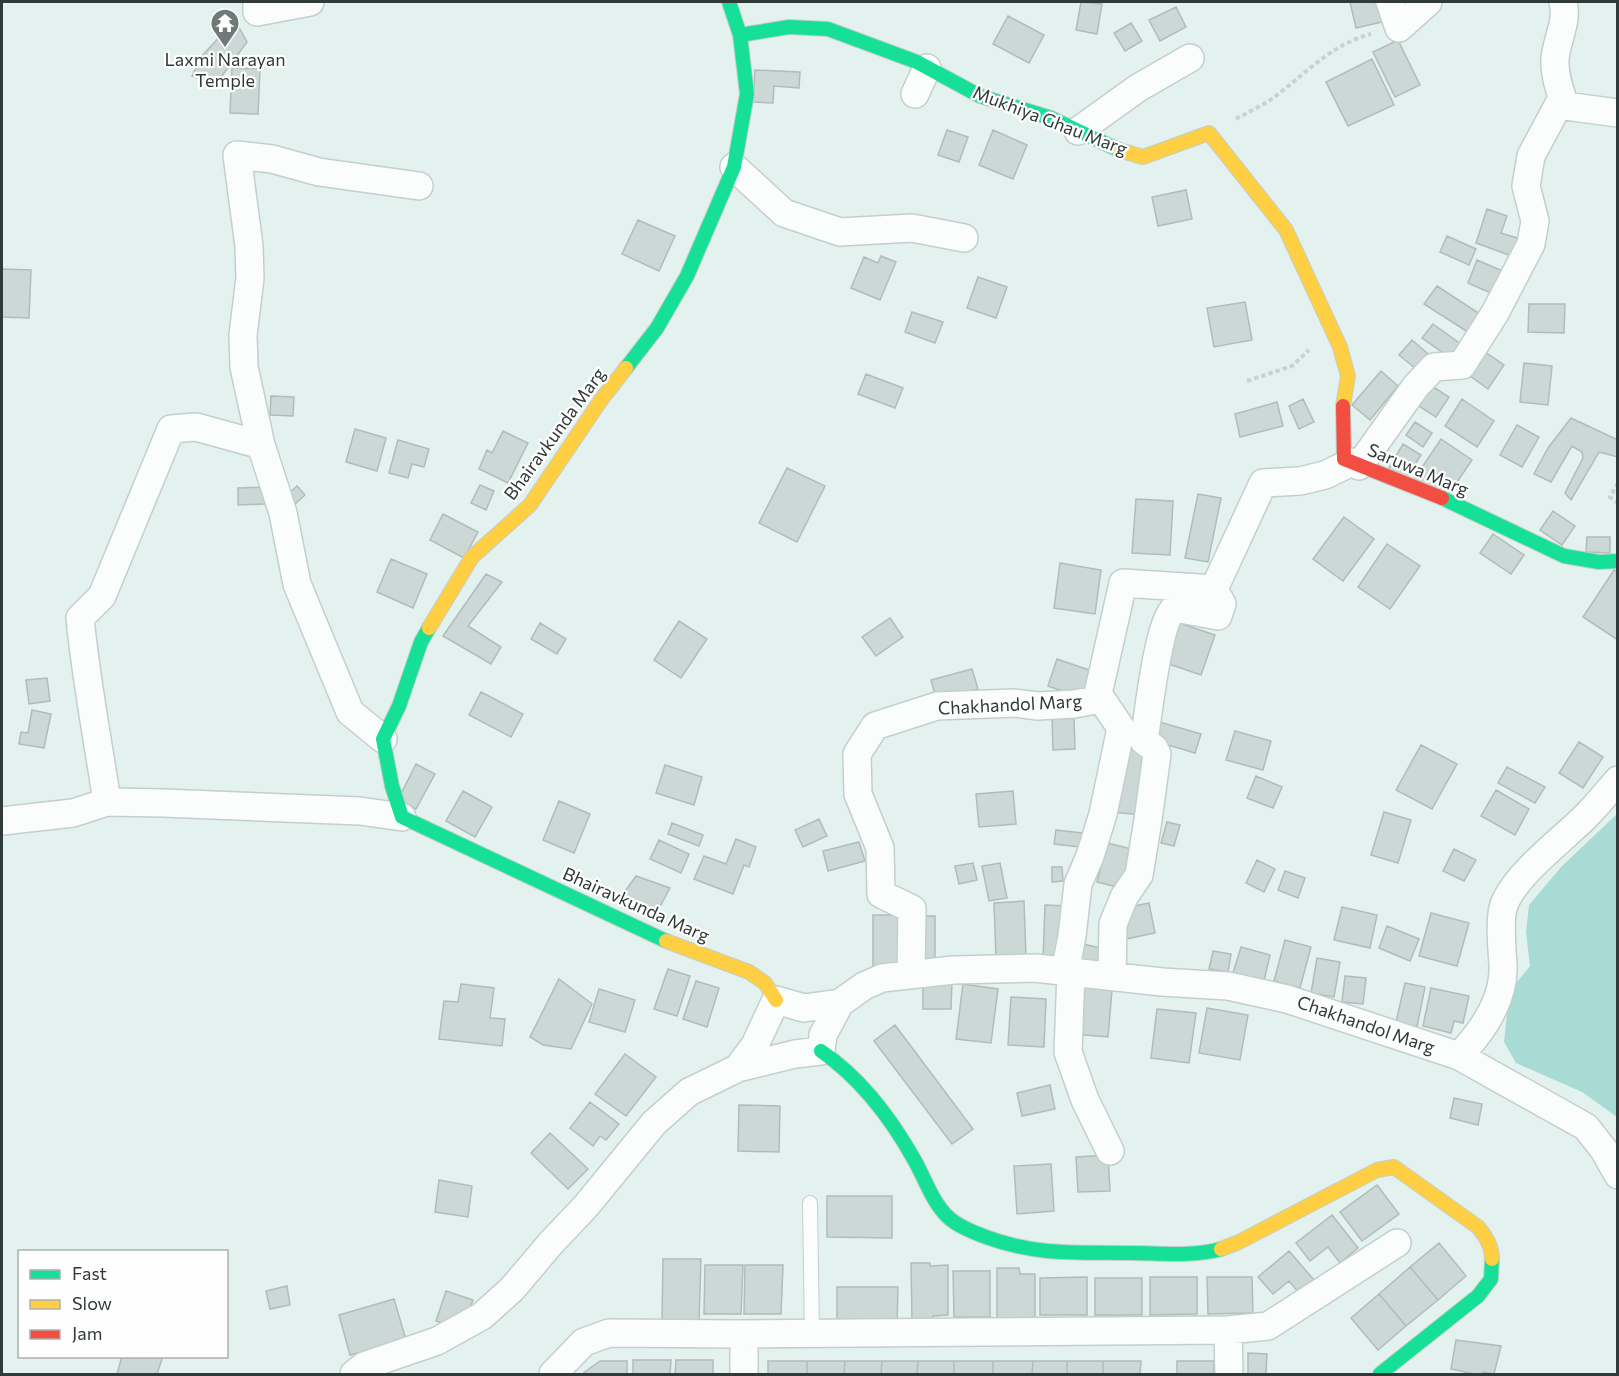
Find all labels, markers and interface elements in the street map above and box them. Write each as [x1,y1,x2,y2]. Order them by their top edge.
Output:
temple icon: Laxmi Narayan Temple [209,7,241,49]
place label: Laxmi Narayan Temple [164,48,286,91]
street label: Mukhiya Ghau Marg [970,80,1131,160]
street label: Bhairavkunda Marg [499,363,610,504]
street label: Saruwa Marg [1365,438,1472,500]
street label: Chakhandol Marg [937,689,1083,719]
street label: Bhairavkunda Marg [560,862,713,946]
street label: Chakhandol Marg [1294,990,1438,1058]
legend [18,1250,228,1358]
text: Fast [72,1262,107,1284]
text: Slow [72,1292,112,1314]
text: Jam [72,1322,102,1344]

